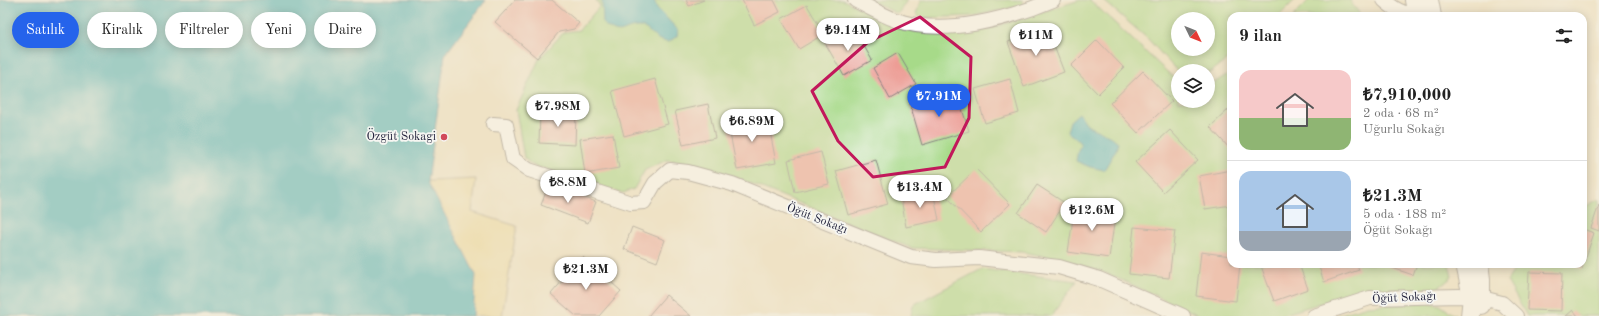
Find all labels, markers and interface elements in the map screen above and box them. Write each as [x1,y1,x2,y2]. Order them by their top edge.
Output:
chip: Satılık [12,12,79,48]
chip: Kiralık [87,12,157,48]
chip: Filtreler [165,12,243,48]
chip: Yeni [251,12,306,48]
chip: Daire [314,12,376,48]
north arrow [1171,12,1215,56]
map controls [1171,12,1215,108]
pin: ₺9.14M [815,18,881,52]
pin: ₺11M [1012,23,1060,57]
text: ₺9.14M [825,24,871,37]
icon: filters [1553,25,1575,47]
text: 9 ilan [1239,28,1282,45]
text: ₺11M [1019,29,1053,42]
button: layers [1171,64,1215,108]
pin: ₺7.91M [906,84,972,118]
icon: home [1271,86,1319,134]
text: ₺7,910,000 [1363,87,1451,104]
text: ₺7.91M [916,90,962,103]
pin: ₺7.98M [525,94,591,128]
text: ₺7.98M [535,100,581,113]
text: 2 oda · 68 m² [1363,107,1439,120]
pin: ₺6.89M [719,109,785,143]
text: ₺6.89M [729,115,775,128]
text: Uğurlu Sokağı [1363,123,1445,136]
place label: Özgüt Sokagi [367,127,436,143]
marker: Özgüt Sokagi [439,132,449,142]
pin: ₺8.8M [540,170,596,204]
pin: ₺13.4M [887,175,953,209]
text: ₺8.8M [549,176,587,189]
text: ₺13.4M [897,181,943,194]
icon: home [1271,187,1319,235]
text: ₺21.3M [1363,188,1422,205]
street label: Öğüt Sokağı [785,198,851,236]
pin: ₺12.6M [1059,198,1125,232]
text: ₺12.6M [1069,204,1115,217]
text: 5 oda · 188 m² [1363,208,1446,221]
text: Öğüt Sokağı [1363,224,1432,237]
pin: ₺21.3M [553,257,619,291]
text: ₺21.3M [563,263,609,276]
street label: Öğüt Sokağı [1371,286,1436,306]

